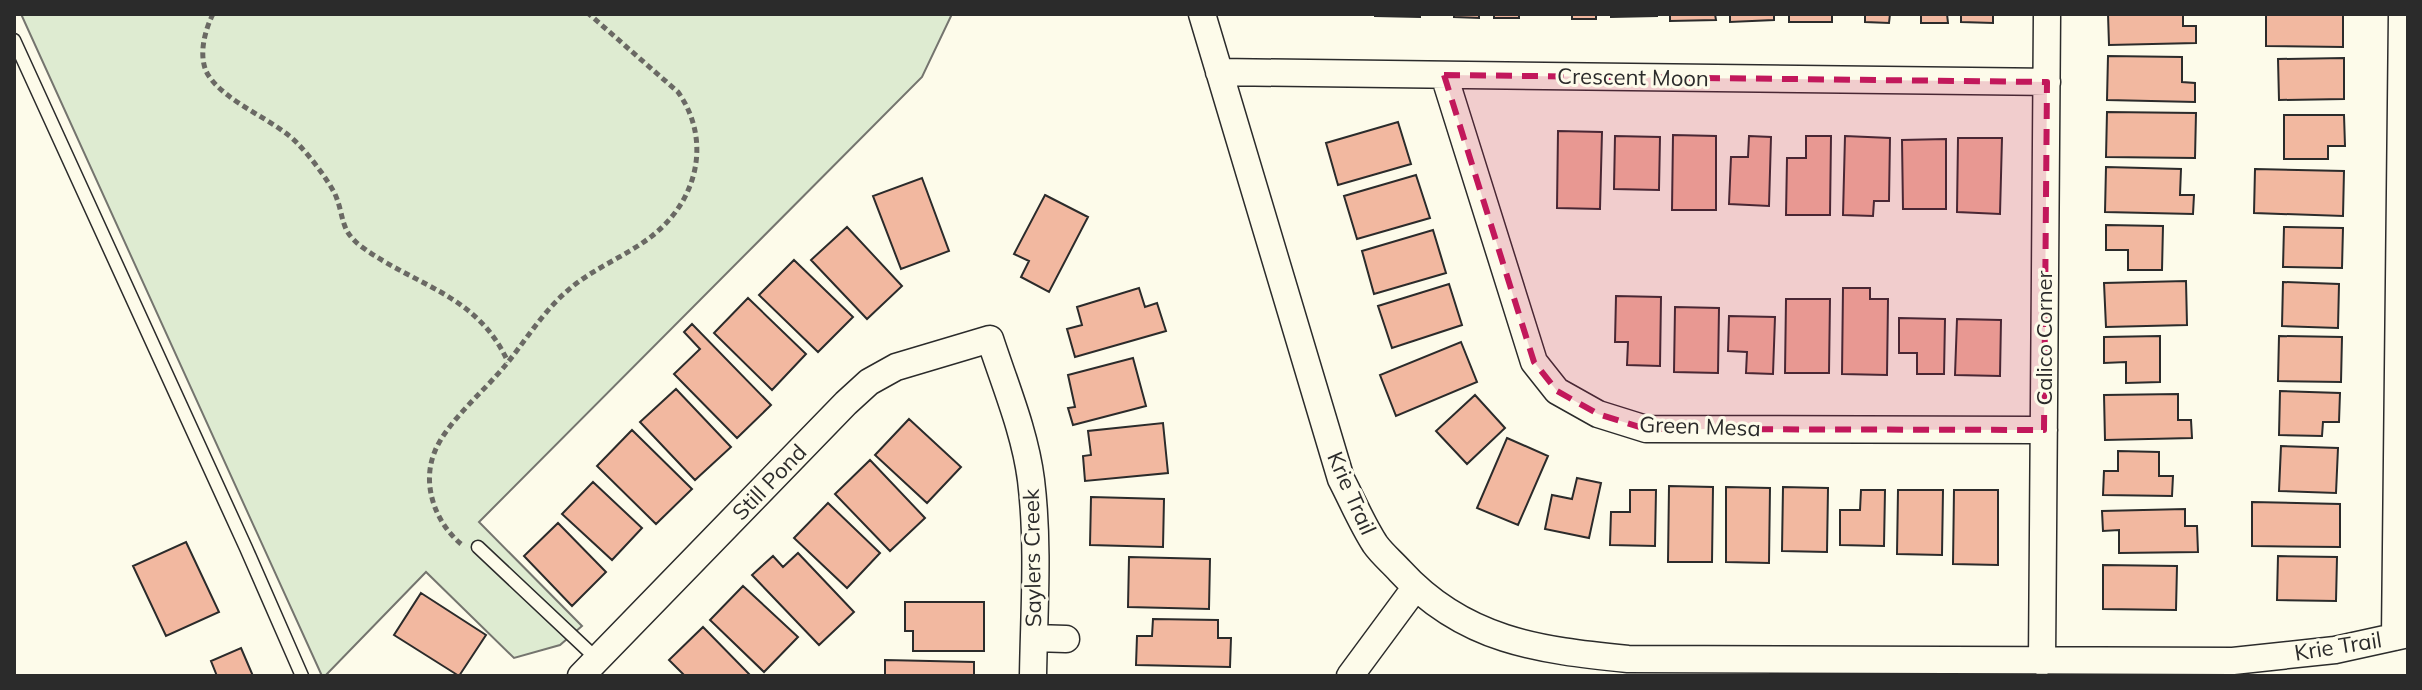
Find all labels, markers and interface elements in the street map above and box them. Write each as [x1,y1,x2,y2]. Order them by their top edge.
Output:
street label: Crescent Moon [1557,62,1709,92]
street label: Calico Corner [2030,270,2058,406]
street label: Green Mesa [1639,410,1761,442]
street label: Still Pond [726,438,812,526]
street label: Krie Trail [1321,447,1383,539]
street label: Saylers Creek [1017,488,1047,627]
street label: Krie Trail [2292,625,2384,667]

